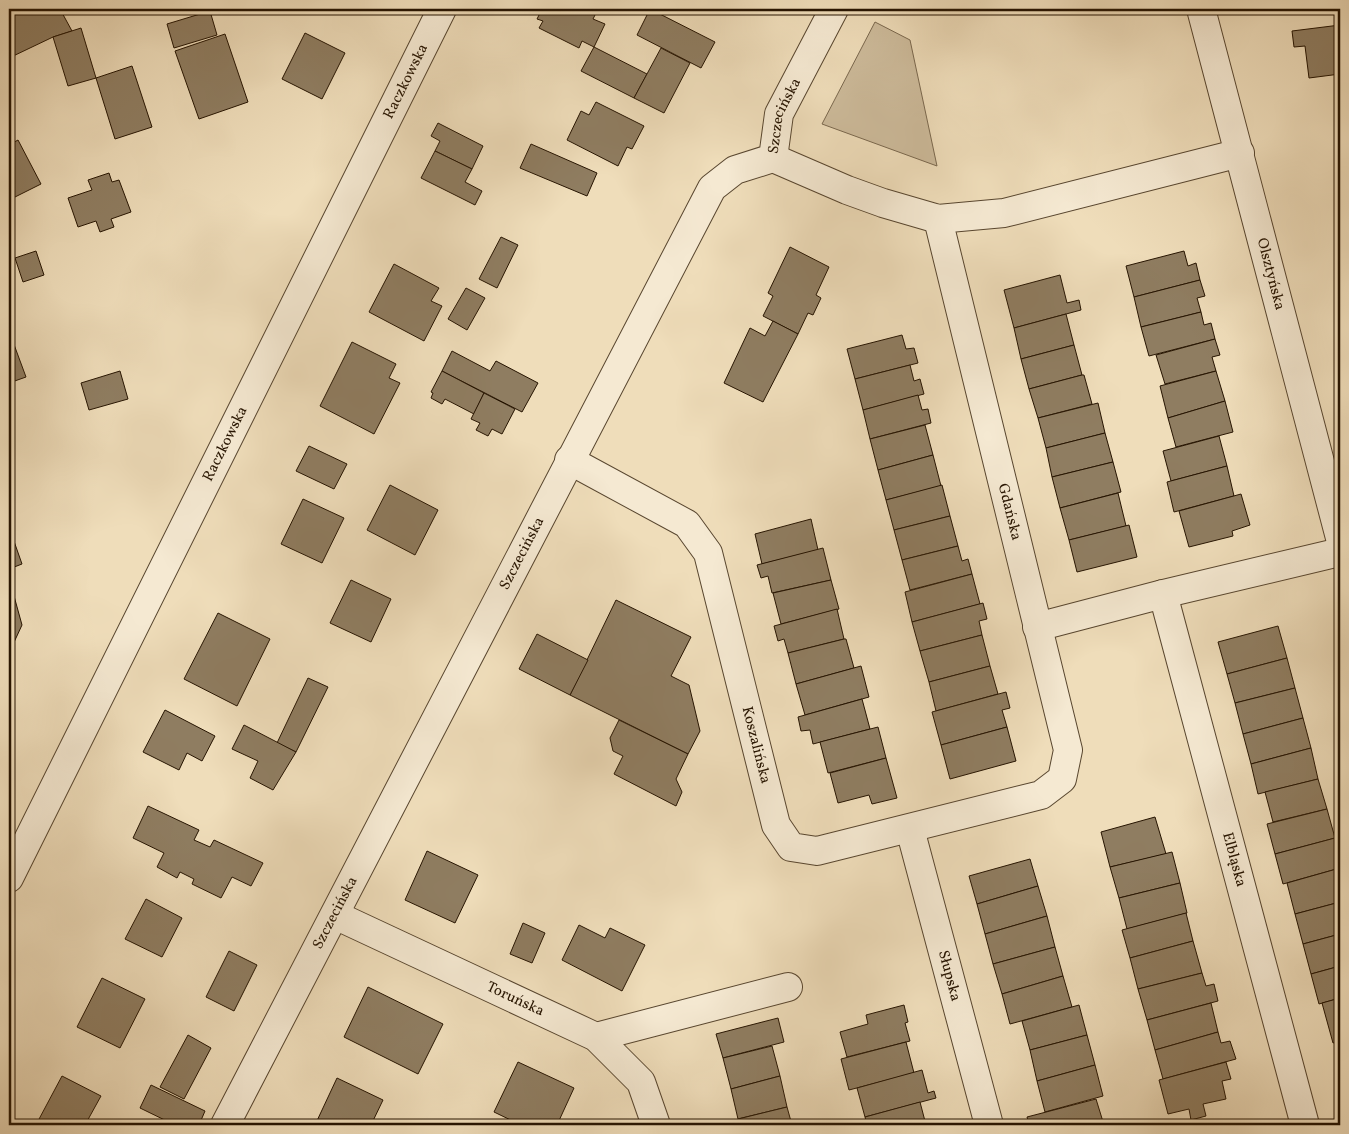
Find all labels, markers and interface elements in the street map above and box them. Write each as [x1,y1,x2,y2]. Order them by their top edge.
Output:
street label: Raczkowska [378,40,433,123]
street label: Szczecińska [763,74,807,155]
street label: Olsztyńska [1251,236,1290,312]
street label: Raczkowska [198,403,253,485]
street label: Gdańska [992,481,1026,543]
street label: Szczecińska [494,513,550,594]
street label: Koszalińska [736,704,776,786]
street label: Elbląska [1217,830,1251,889]
street label: Szczecińska [308,873,363,953]
street label: Słupska [932,948,966,1004]
street label: Toruńska [483,977,548,1022]

